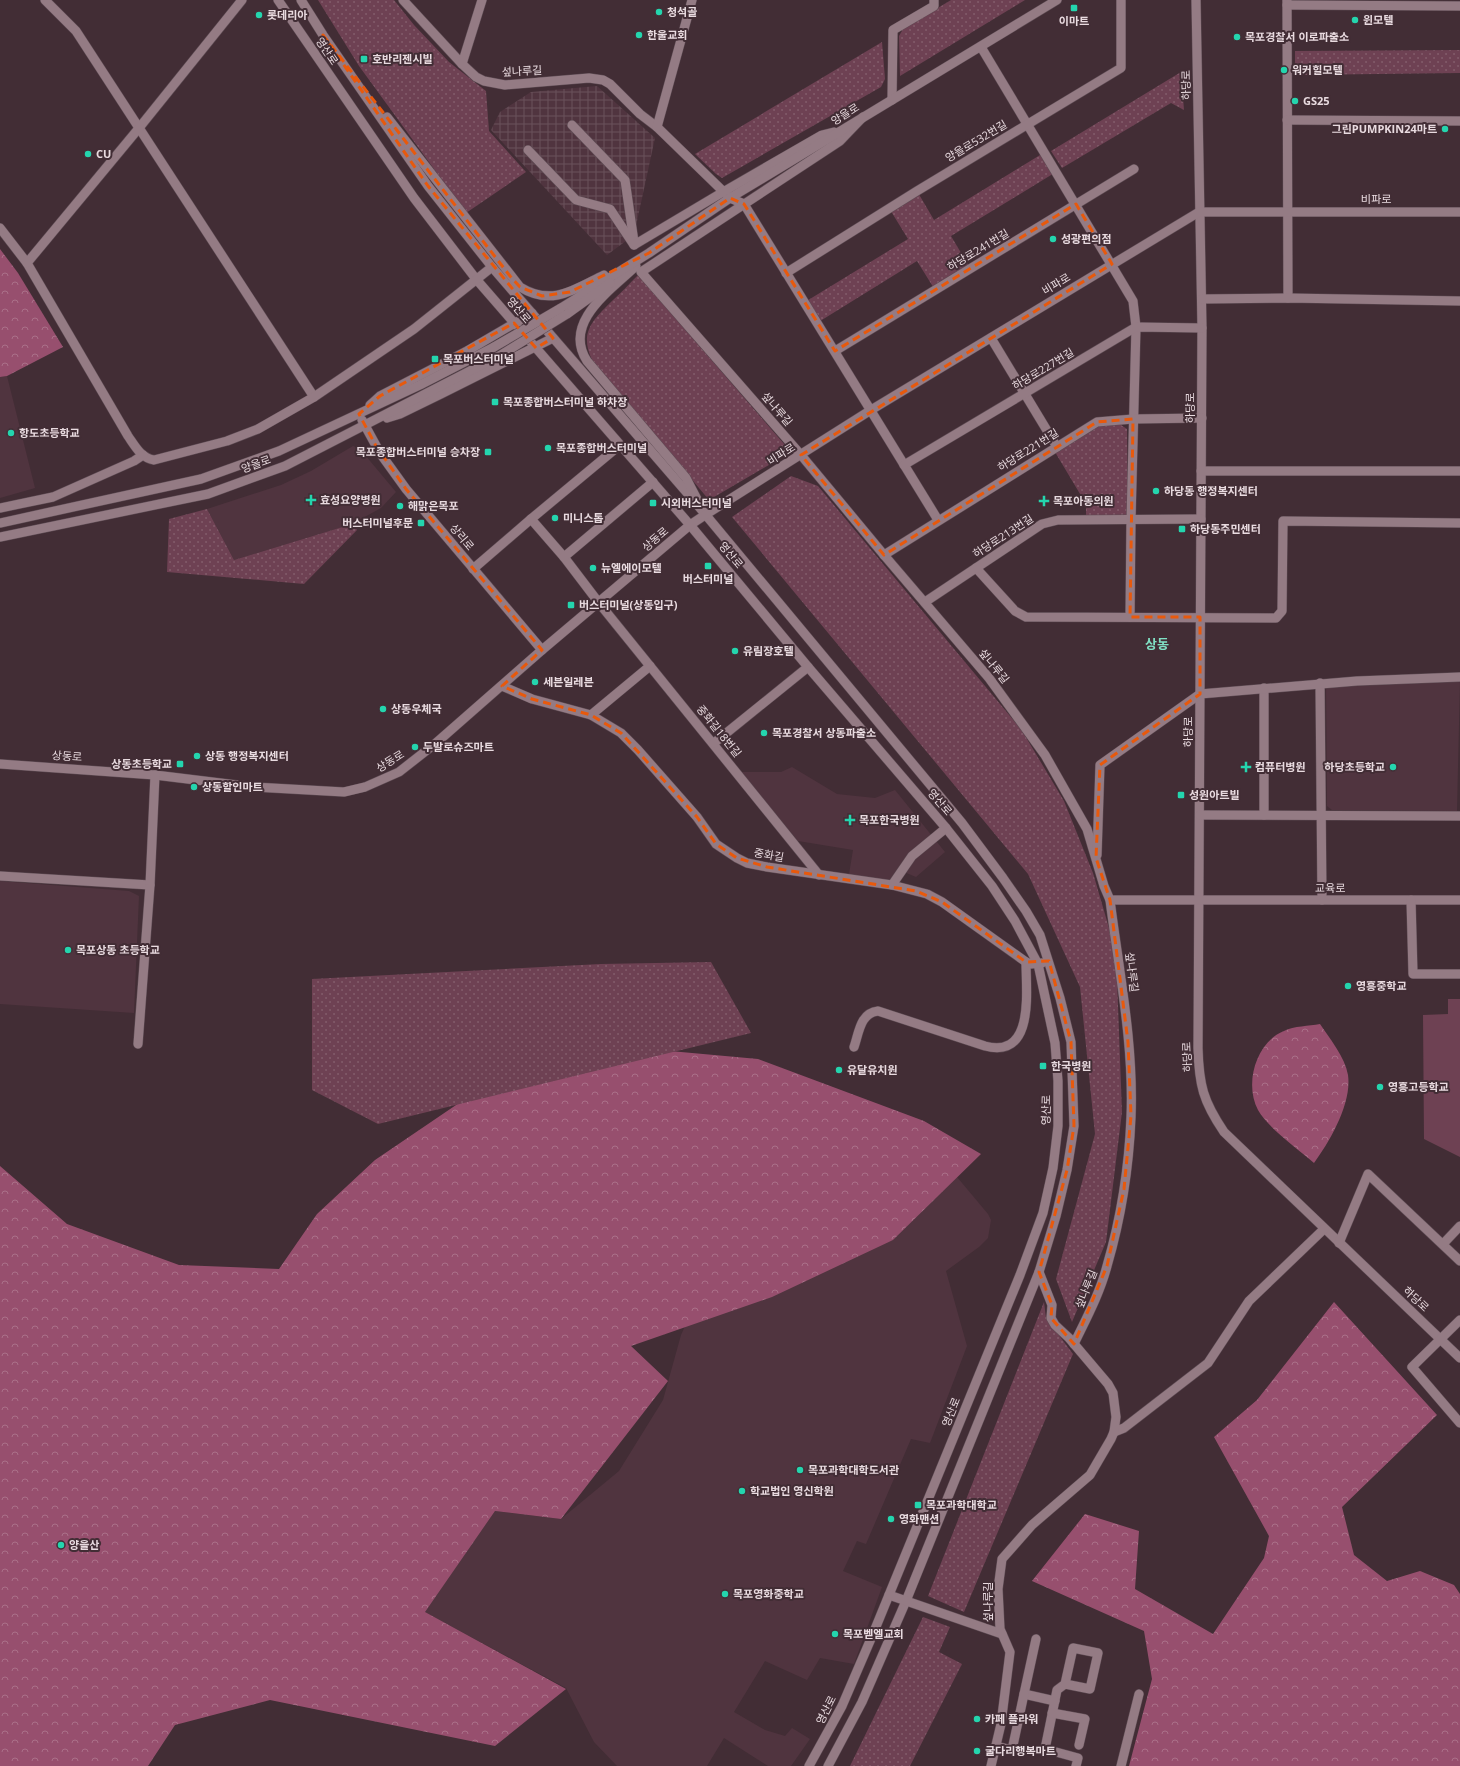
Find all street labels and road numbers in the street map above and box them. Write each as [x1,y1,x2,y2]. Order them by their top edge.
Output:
street label: 영산로 [313,34,342,68]
street label: 섶나루길 [501,62,543,79]
street label: 하당로 [1178,70,1193,100]
street label: 양을로 [828,99,862,128]
street label: 양을로532번길 [942,116,1009,165]
street label: 비파로 [1361,191,1391,206]
street label: 하당로241번길 [944,225,1011,274]
street label: 비파로 [1039,269,1073,298]
street label: 영산로 [504,293,535,326]
street label: 하당로227번길 [1009,344,1076,393]
street label: 섶나루길 [758,388,796,429]
street label: 하당로 [1182,393,1197,423]
street label: 하당로221번길 [994,425,1061,474]
street label: 비파로 [764,439,798,468]
street label: 양을로 [239,451,273,476]
street label: 하당로213번길 [970,510,1036,561]
street label: 상리로 [447,520,478,553]
street label: 상동로 [638,523,671,554]
street label: 영산로 [716,538,747,571]
street label: 섶나루길 [976,645,1013,686]
street label: 중화길18번길 [694,701,745,760]
street label: 하당로 [1180,717,1195,747]
street label: 상동로 [373,746,407,775]
street label: 상동로 [51,747,83,764]
street label: 영산로 [925,785,956,818]
street label: 중화길 [753,844,785,865]
street label: 교육로 [1315,880,1345,895]
street label: 섶나루길 [1123,951,1142,993]
street label: 하당로 [1178,1042,1195,1072]
street label: 영산로 [1038,1095,1053,1125]
street label: 섶나루길 [1071,1267,1100,1310]
street label: 하당로 [1400,1283,1433,1314]
street label: 영산로 [938,1395,963,1429]
street label: 섶나루길 [980,1582,995,1622]
street label: 영산로 [812,1693,839,1727]

